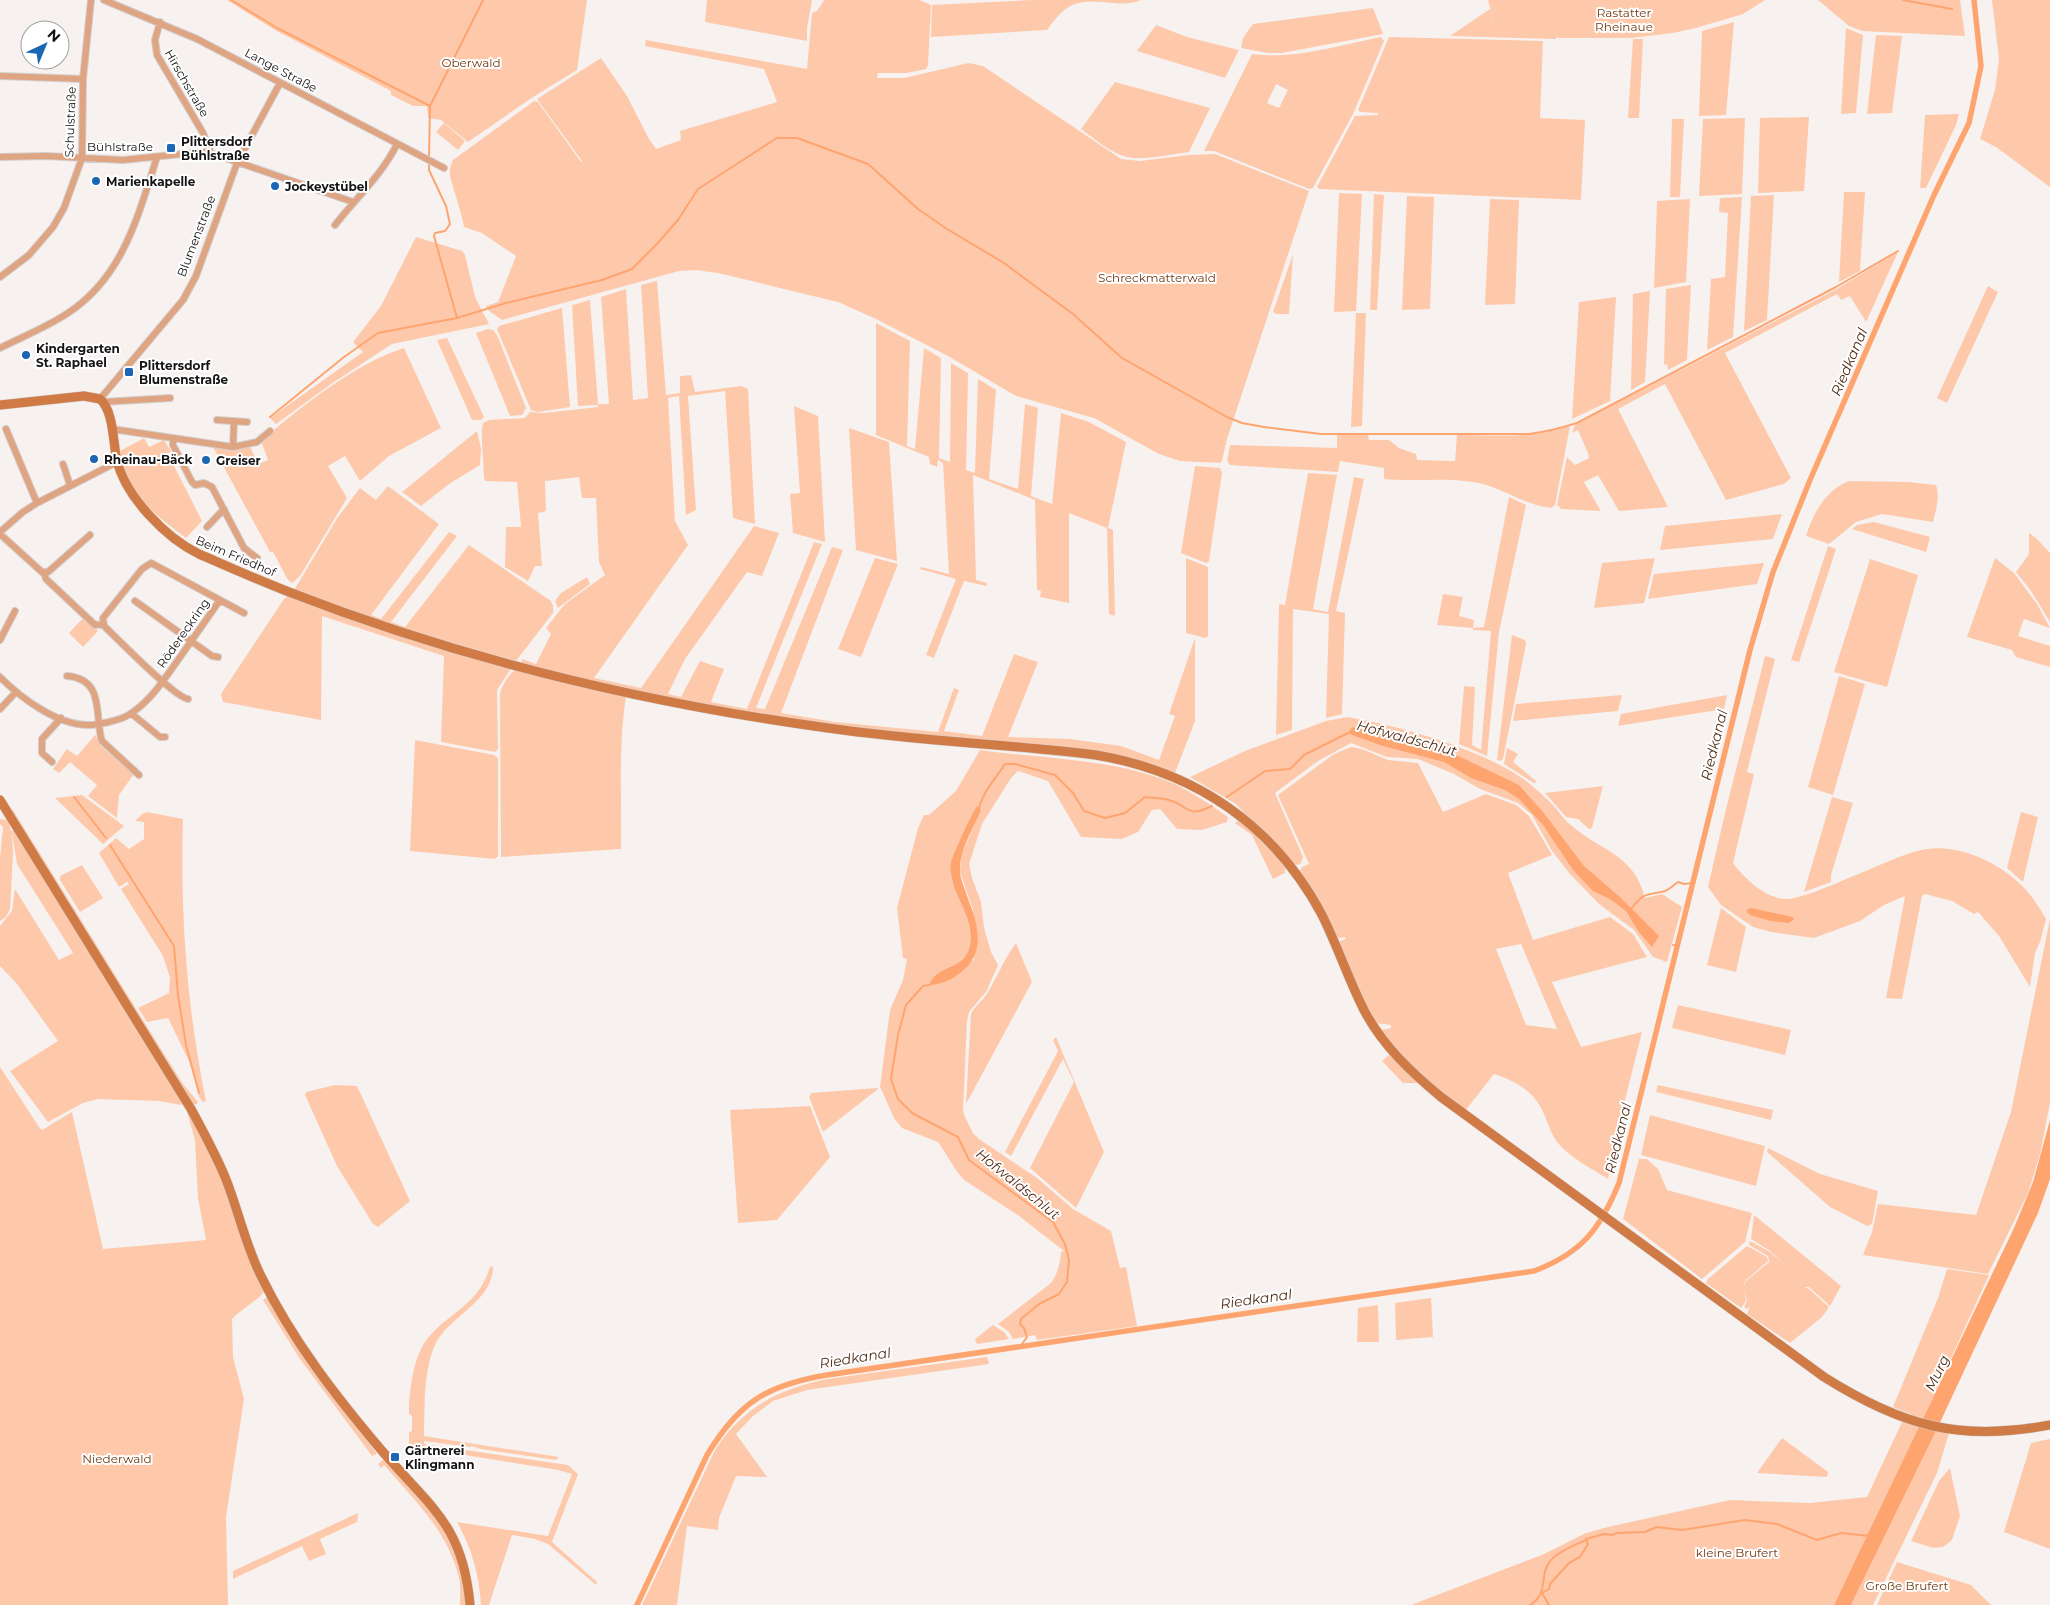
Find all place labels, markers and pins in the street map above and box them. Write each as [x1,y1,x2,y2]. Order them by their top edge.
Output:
place label: Plittersdorf Bühlstraße [181,134,254,163]
marker: Plittersdorf Bühlstraße [165,142,177,154]
place label: Marienkapelle [106,174,196,189]
marker: Marienkapelle [90,175,102,187]
place label: Jockeystübel [284,179,368,194]
marker: Jockeystübel [269,180,281,192]
place label: Kindergarten St. Raphael [36,341,120,370]
marker: Kindergarten St. Raphael [20,349,32,361]
place label: Plittersdorf Blumenstraße [139,358,229,387]
marker: Plittersdorf Blumenstraße [123,366,135,378]
place label: Rheinau-Bäck [104,452,193,467]
marker: Rheinau-Bäck [88,453,100,465]
place label: Greiser [216,453,261,468]
marker: Greiser [200,454,212,466]
place label: Gärtnerei Klingmann [405,1443,474,1472]
marker: Gärtnerei Klingmann [389,1451,401,1463]

